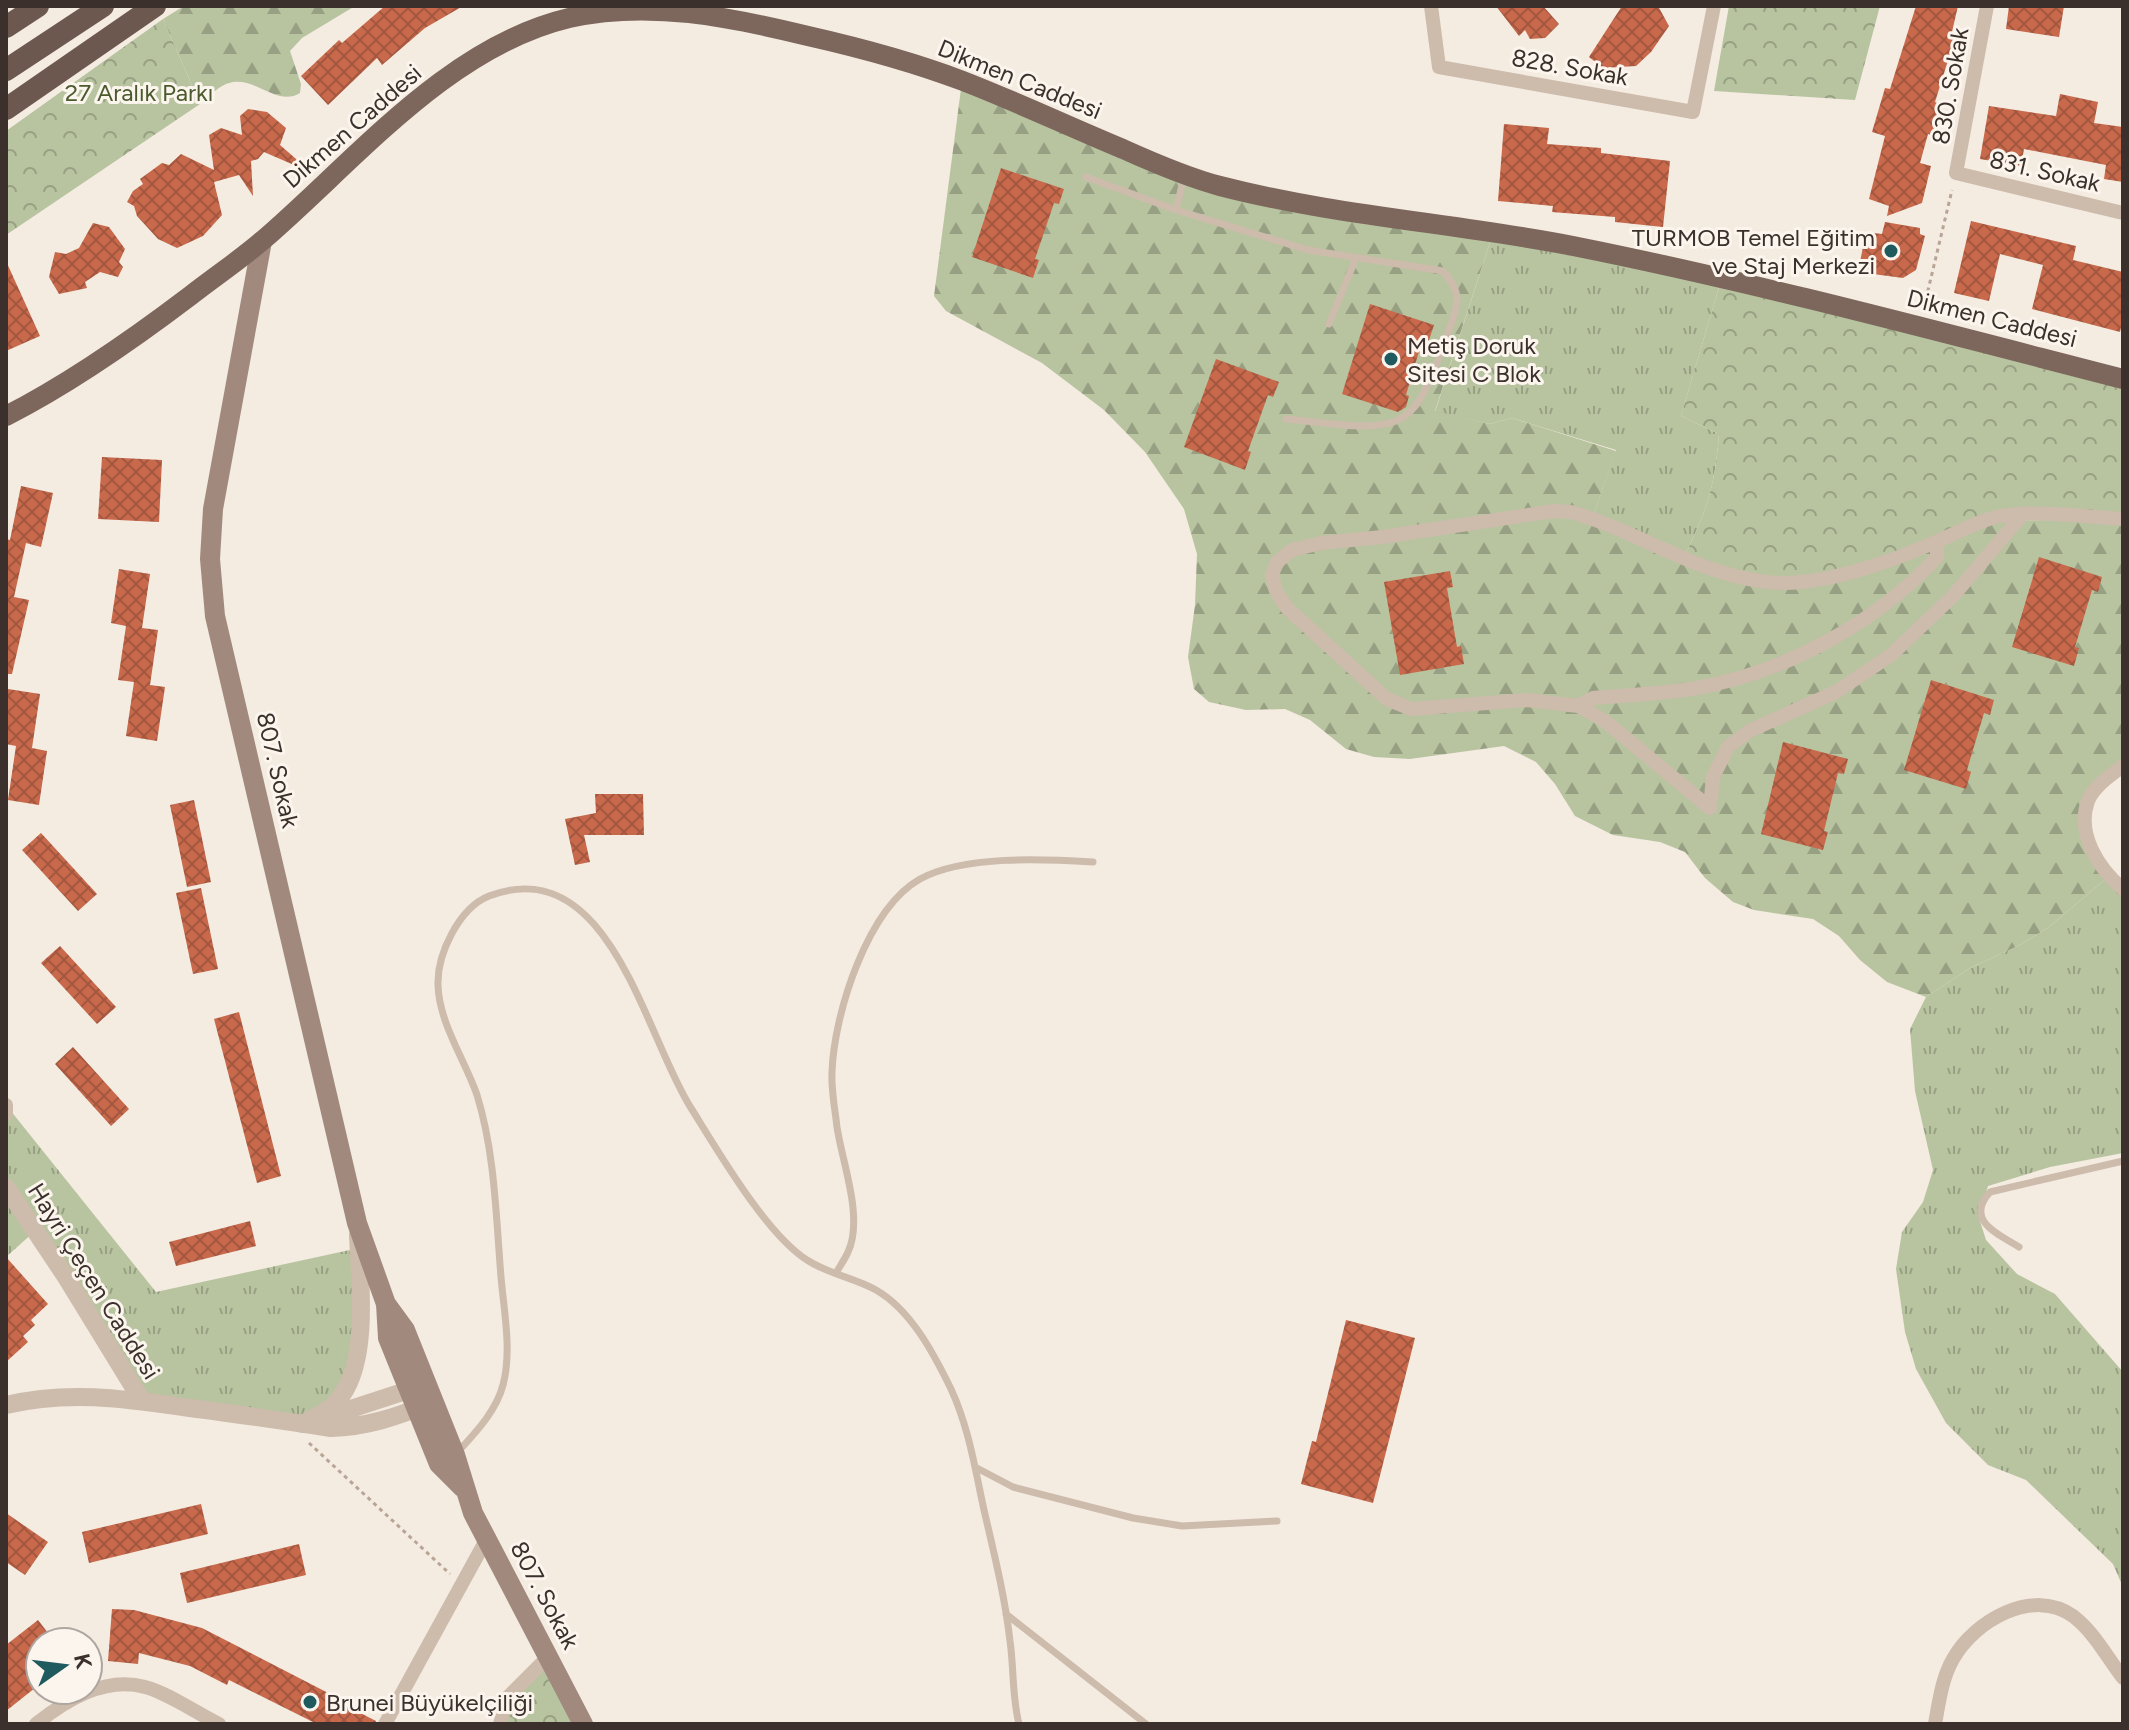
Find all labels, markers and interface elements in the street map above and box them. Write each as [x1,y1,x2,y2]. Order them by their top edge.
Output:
street label: 830. Sokak [1925,25,1975,147]
street label: Dikmen Caddesi [934,33,1106,125]
street label: 828. Sokak [1510,42,1631,92]
street label: Dikmen Caddesi [277,58,427,194]
park label: 27 Aralık Parkı [65,78,213,107]
street label: 831. Sokak [1987,144,2103,198]
place label: TURMOB Temel Eğitim ve Staj Merkezi [1632,223,1875,280]
marker: TURMOB Temel Eğitim ve Staj Merkezi [1882,242,1900,260]
street label: Dikmen Caddesi [1904,283,2080,353]
place label: Metiş Doruk Sitesi C Blok [1407,331,1541,388]
marker: Metiş Doruk Sitesi C Blok [1382,350,1400,368]
street label: 807. Sokak [251,709,305,831]
street label: Hayri Çeçen Caddesi [22,1178,166,1384]
street label: 807. Sokak [505,1536,586,1654]
north arrow [24,1626,104,1706]
text: K [68,1651,98,1672]
place label: Brunei Büyükelçiliği [326,1688,533,1717]
marker: Brunei Büyükelçiliği [301,1693,319,1711]

